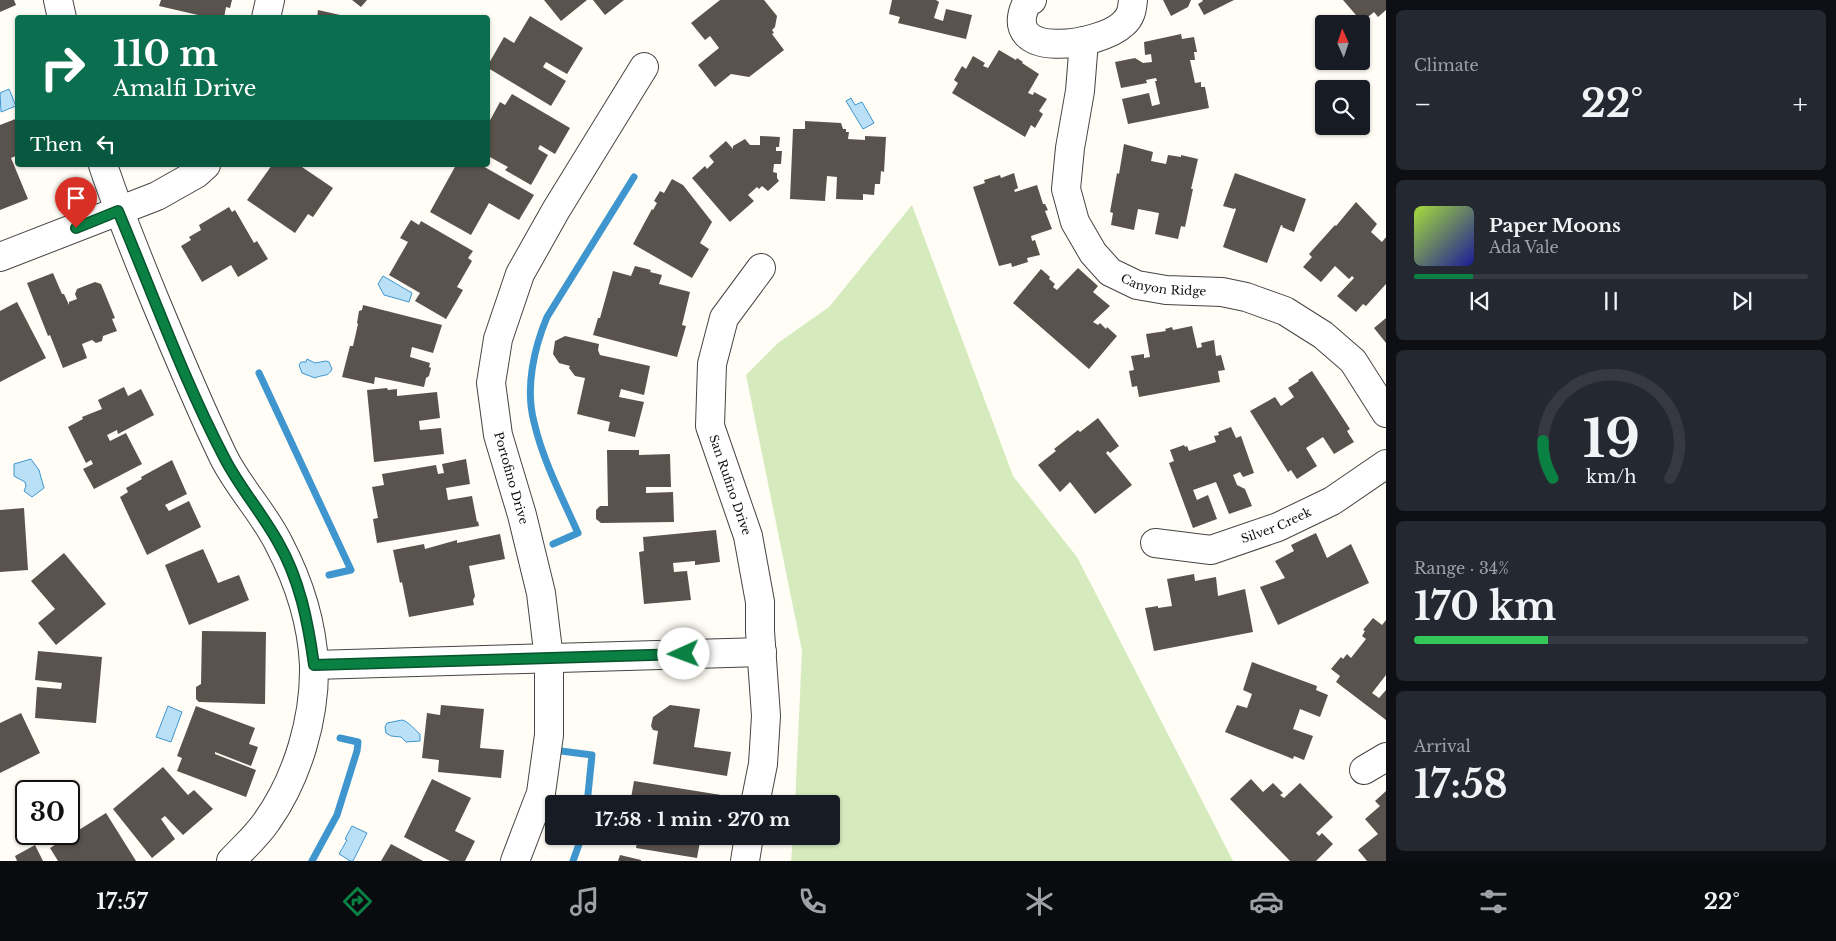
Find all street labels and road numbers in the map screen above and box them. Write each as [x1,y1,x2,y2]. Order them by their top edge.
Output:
street label: Canyon Ridge [1118,270,1207,298]
street label: Portofino Drive [491,430,532,526]
street label: San Rufino Drive [706,433,755,537]
street label: Silver Creek [1239,504,1314,546]

